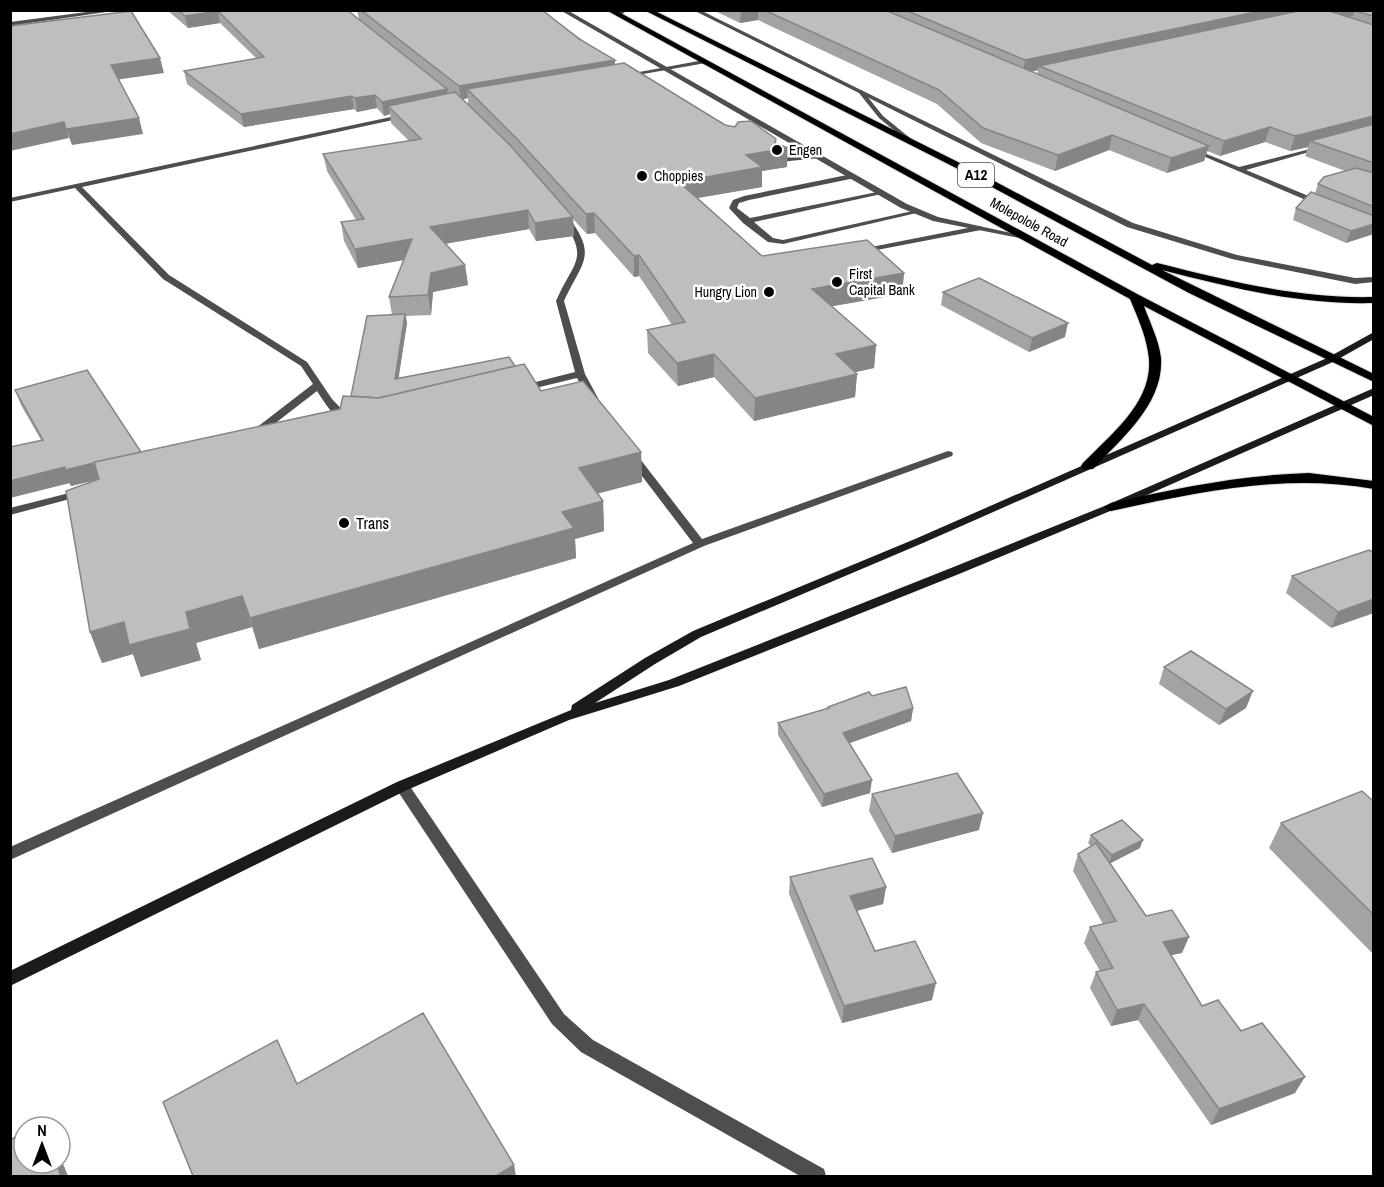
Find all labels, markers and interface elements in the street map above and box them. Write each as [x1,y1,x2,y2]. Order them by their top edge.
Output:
place label: Engen [789,141,822,159]
marker: Engen [770,143,784,157]
road number: A12 [958,163,994,187]
place label: Choppies [654,167,703,185]
marker: Choppies [635,169,649,183]
street label: Molepolole Road [987,193,1071,251]
place label: First Capital Bank [849,265,915,299]
marker: First Capital Bank [830,275,844,289]
place label: Hungry Lion [694,283,757,301]
marker: Hungry Lion [762,285,776,299]
place label: Trans [356,512,389,534]
marker: Trans [337,516,351,530]
north arrow [12,1115,72,1175]
text: N [37,1119,47,1141]

